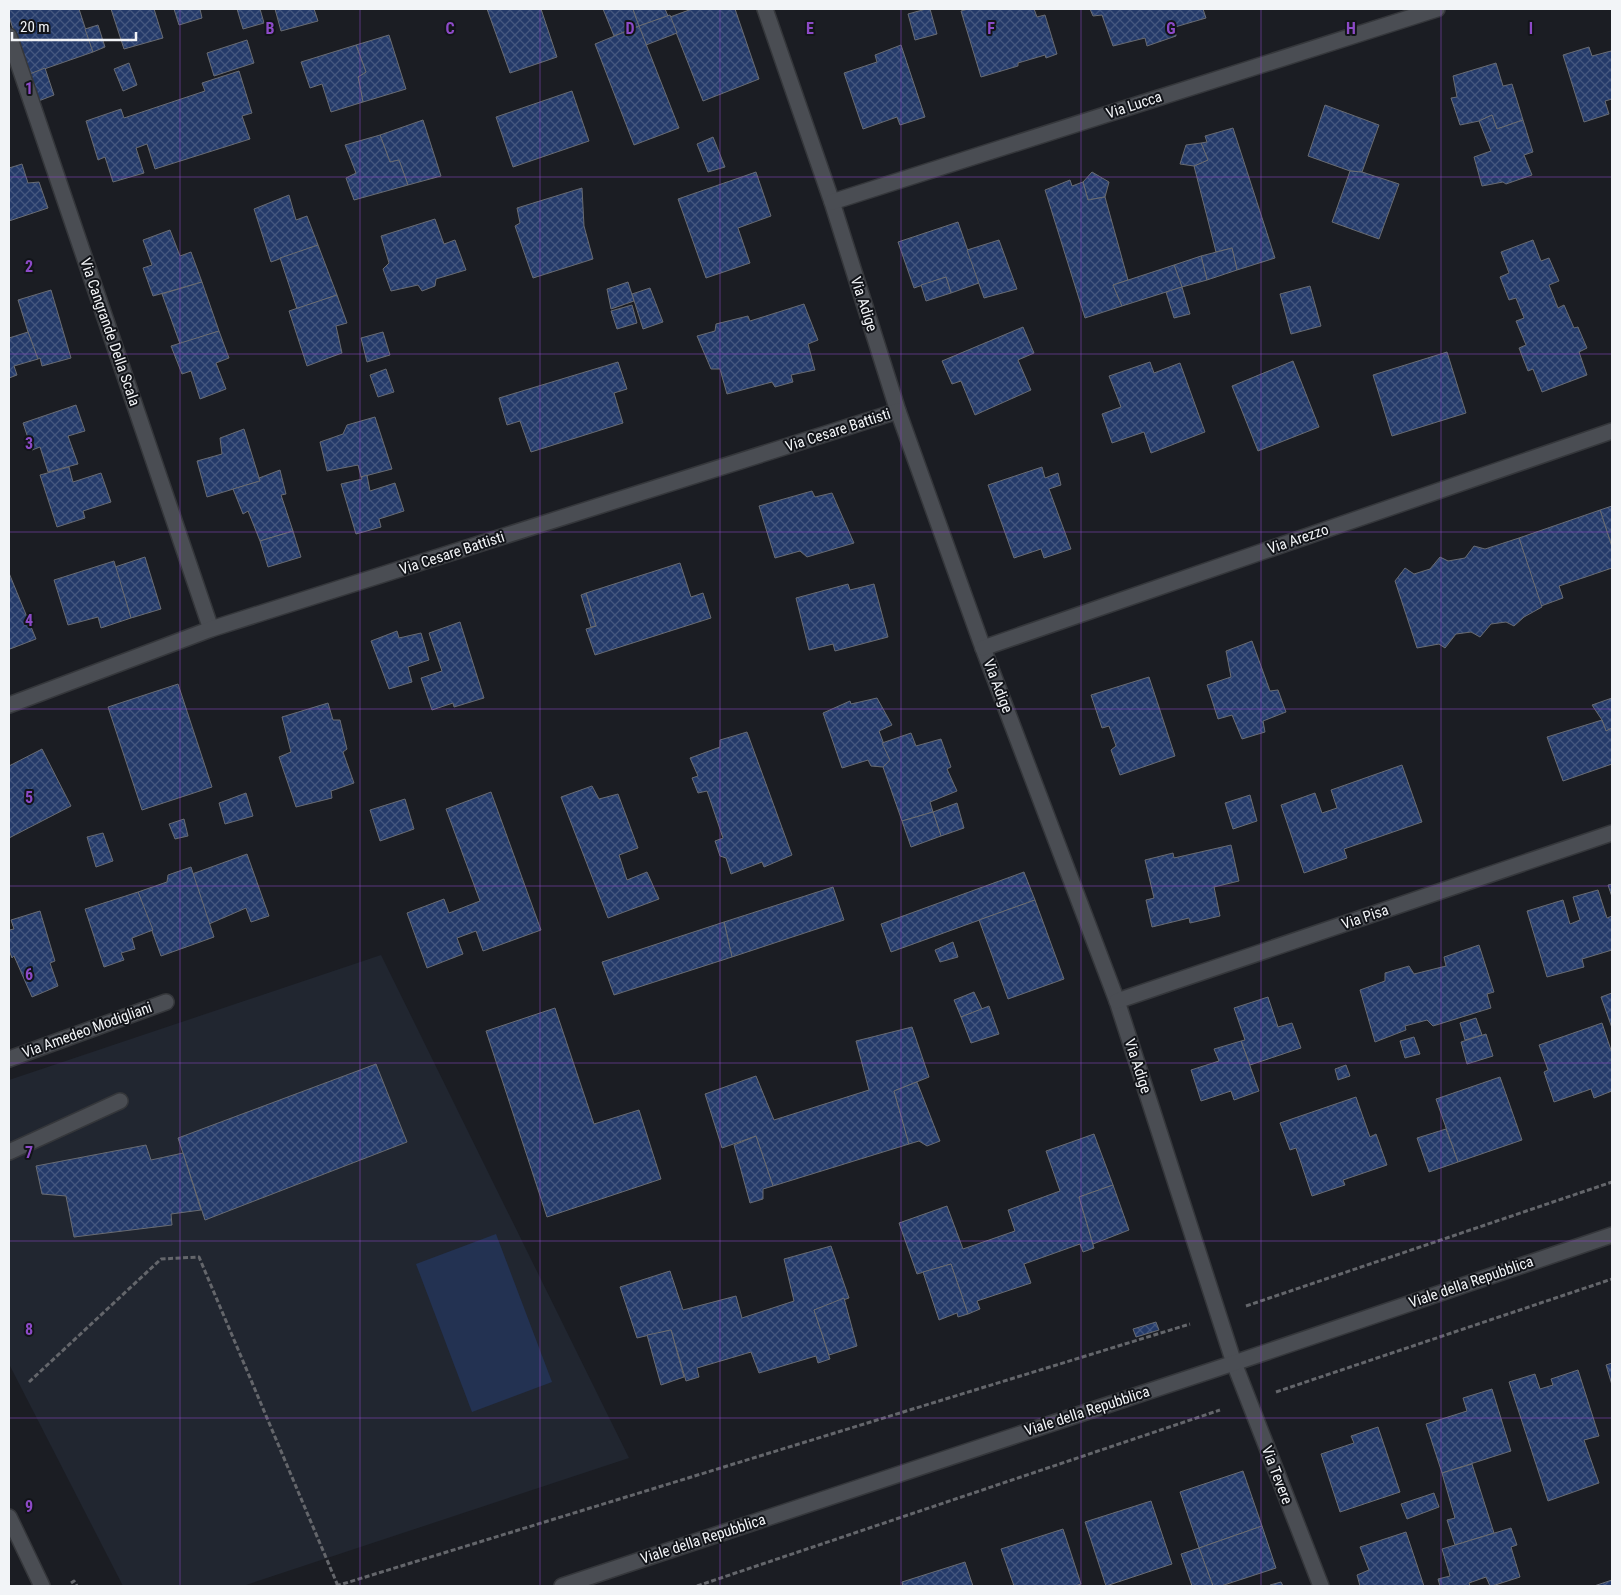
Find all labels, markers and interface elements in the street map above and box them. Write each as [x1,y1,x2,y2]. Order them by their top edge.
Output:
scale bar [12,10,136,42]
text: 20 m [20,18,50,36]
text: B [266,19,275,38]
text: C [445,19,455,38]
text: D [625,19,635,38]
text: E [806,19,814,38]
text: F [987,19,995,38]
text: G [1166,19,1176,38]
text: H [1346,19,1356,38]
text: I [1529,19,1533,38]
text: 1 [25,79,33,98]
street label: Via Lucca [1104,88,1164,122]
street label: Via Cangrande Della Scala [76,256,144,408]
text: 2 [25,257,33,276]
street label: Via Adige [847,274,881,334]
street label: Via Cesare Battisti [783,405,893,455]
text: 3 [25,434,33,453]
street label: Via Arezzo [1265,520,1331,558]
street label: Via Cesare Battisti [397,528,507,578]
text: 4 [25,611,33,630]
street label: Via Adige [979,656,1017,716]
text: 5 [25,788,33,807]
street label: Via Pisa [1339,901,1391,933]
text: 6 [25,965,33,984]
street label: Via Amedeo Modigliani [20,998,154,1062]
street label: Via Adige [1121,1036,1155,1096]
text: 7 [25,1143,33,1162]
street label: Viale della Repubblica [1406,1252,1536,1312]
text: 8 [25,1320,33,1339]
street label: Viale della Repubblica [1022,1382,1152,1440]
street label: Via Tevere [1258,1443,1296,1507]
text: 9 [25,1497,33,1516]
street label: Viale della Repubblica [638,1510,768,1568]

